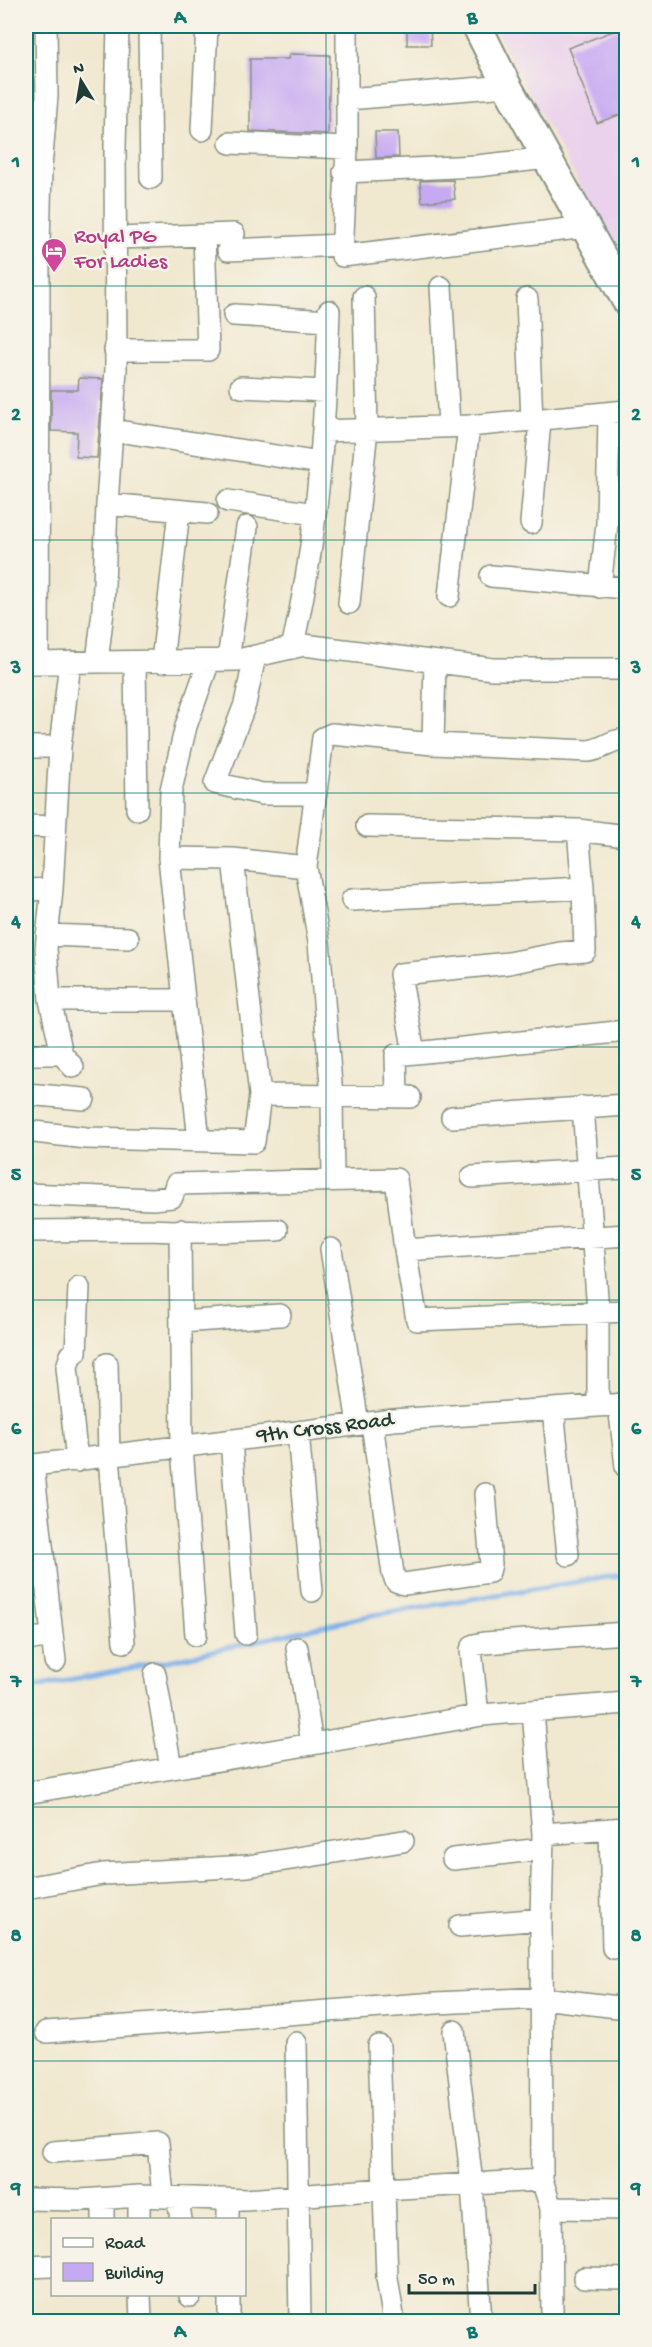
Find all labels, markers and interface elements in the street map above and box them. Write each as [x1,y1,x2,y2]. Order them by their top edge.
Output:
text: A [173,8,188,31]
text: B [466,8,478,31]
north arrow [51,51,111,111]
text: N [72,59,86,80]
text: 1 [11,152,20,175]
text: 1 [631,152,640,175]
place label: Royal PG For Ladies [73,225,168,276]
hotel icon: Royal PG For Ladies [39,236,69,274]
text: 2 [11,405,21,428]
text: 2 [631,405,641,428]
text: 3 [10,658,21,681]
text: 3 [630,658,641,681]
text: 4 [10,912,21,935]
text: 4 [630,912,641,935]
text: 5 [11,1165,22,1188]
text: 5 [631,1165,642,1188]
street label: 9th Cross Road [254,1407,397,1450]
text: 6 [11,1419,22,1442]
text: 6 [631,1419,642,1442]
text: 7 [10,1672,23,1695]
text: 7 [630,1672,643,1695]
text: 8 [11,1926,22,1949]
text: 8 [631,1926,642,1949]
text: 9 [10,2179,21,2202]
text: 9 [630,2179,641,2202]
legend [51,2218,246,2296]
text: Road [105,2234,146,2255]
scale bar [409,2257,535,2295]
text: Building [104,2264,164,2285]
text: 50 m [418,2270,455,2291]
text: A [173,2322,188,2345]
text: B [466,2322,478,2345]

